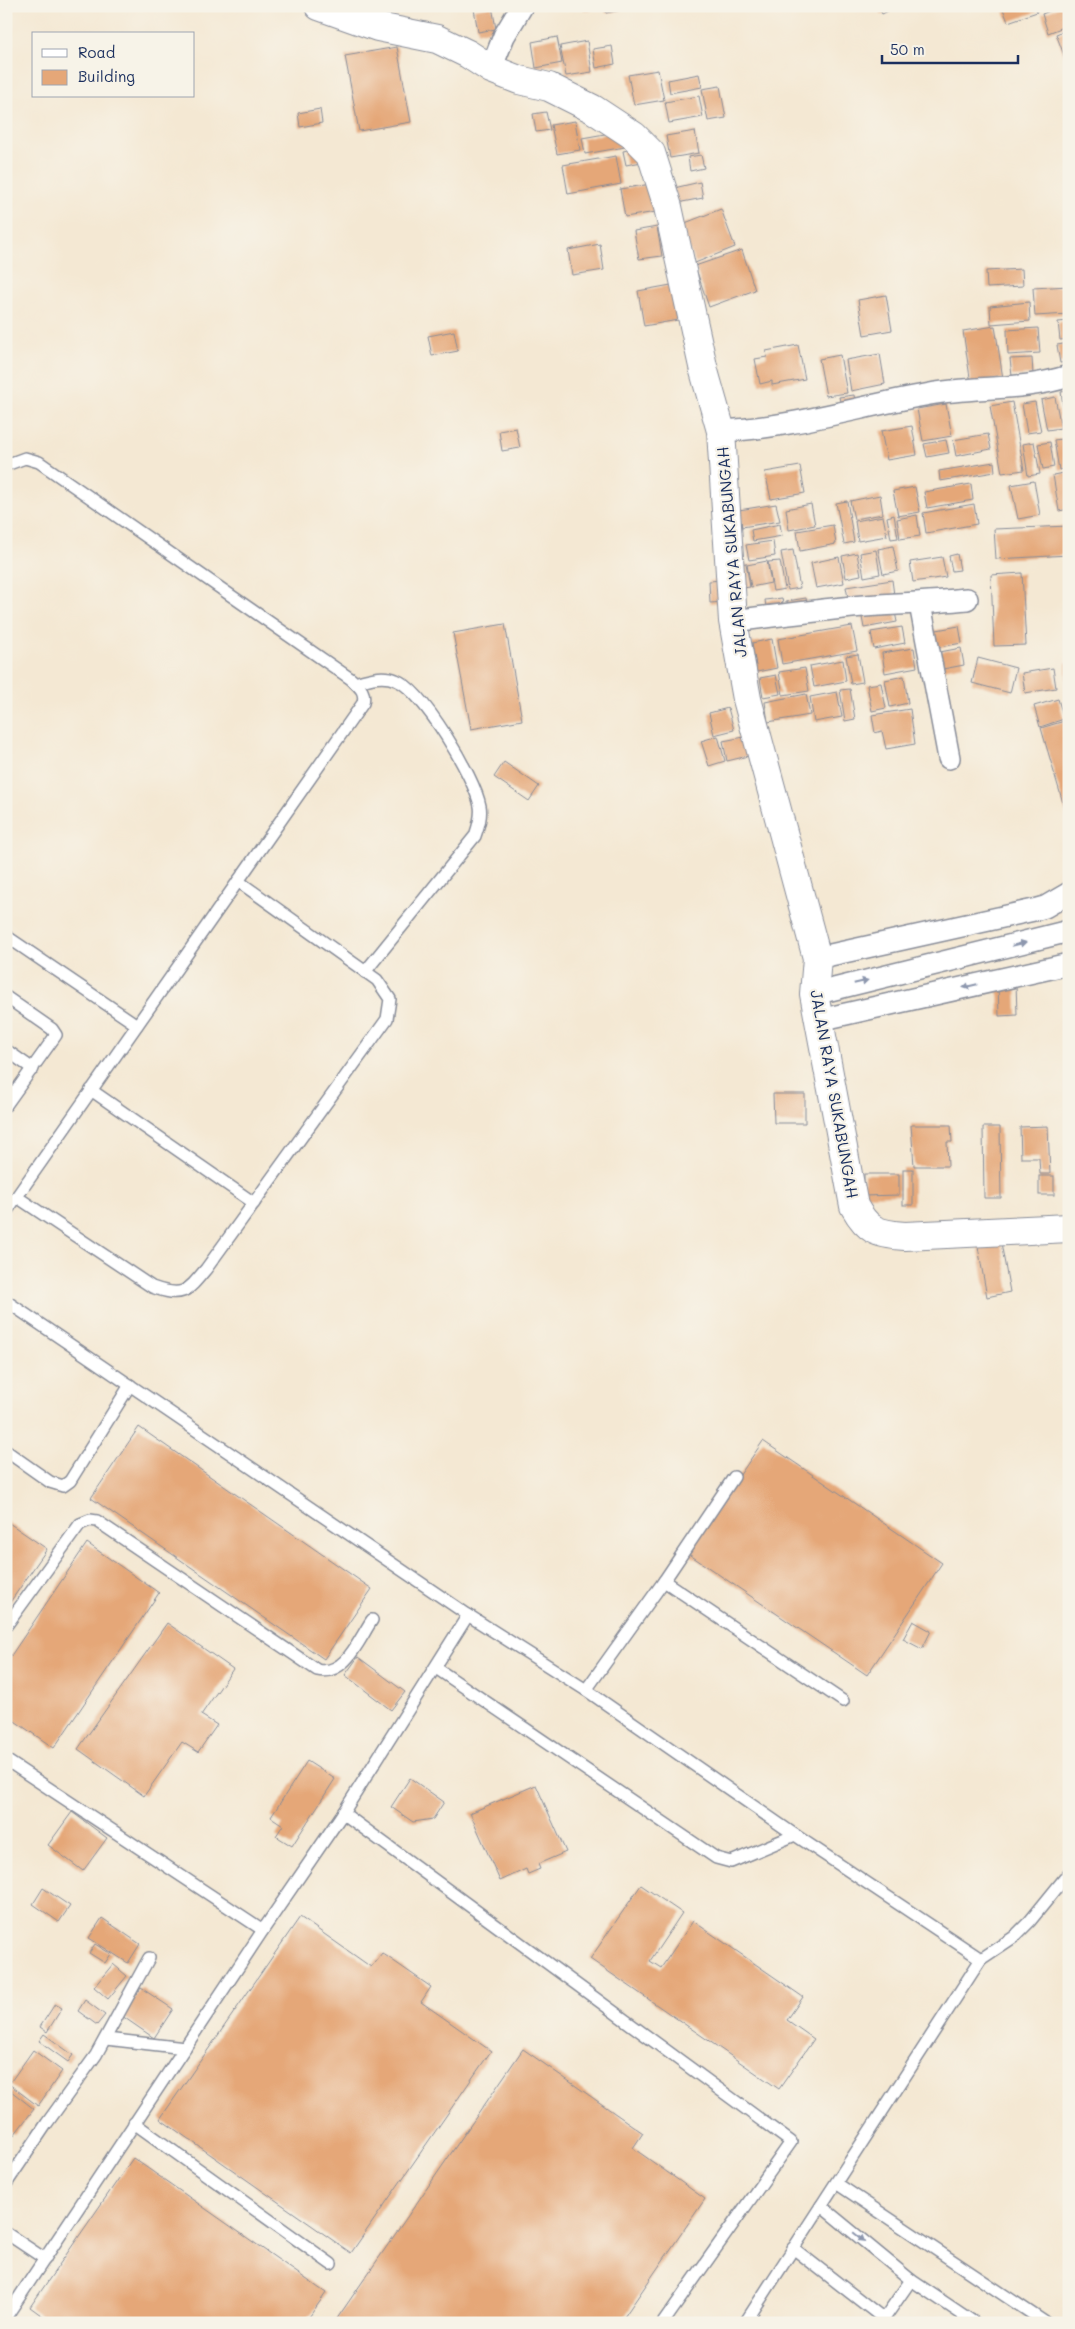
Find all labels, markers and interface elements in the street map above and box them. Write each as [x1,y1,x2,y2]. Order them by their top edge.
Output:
legend [32,32,195,98]
scale bar [882,32,1019,64]
text: 50 m [890,39,925,59]
text: Road [78,42,115,62]
text: Building [78,66,135,86]
street label: JALAN RAYA SUKABUNGAH [711,446,751,658]
one-way arrow [1011,939,1026,947]
one-way arrow [854,978,869,986]
one-way arrow [962,982,977,990]
street label: JALAN RAYA SUKABUNGAH [806,988,864,1200]
one-way arrow [852,2231,865,2242]

